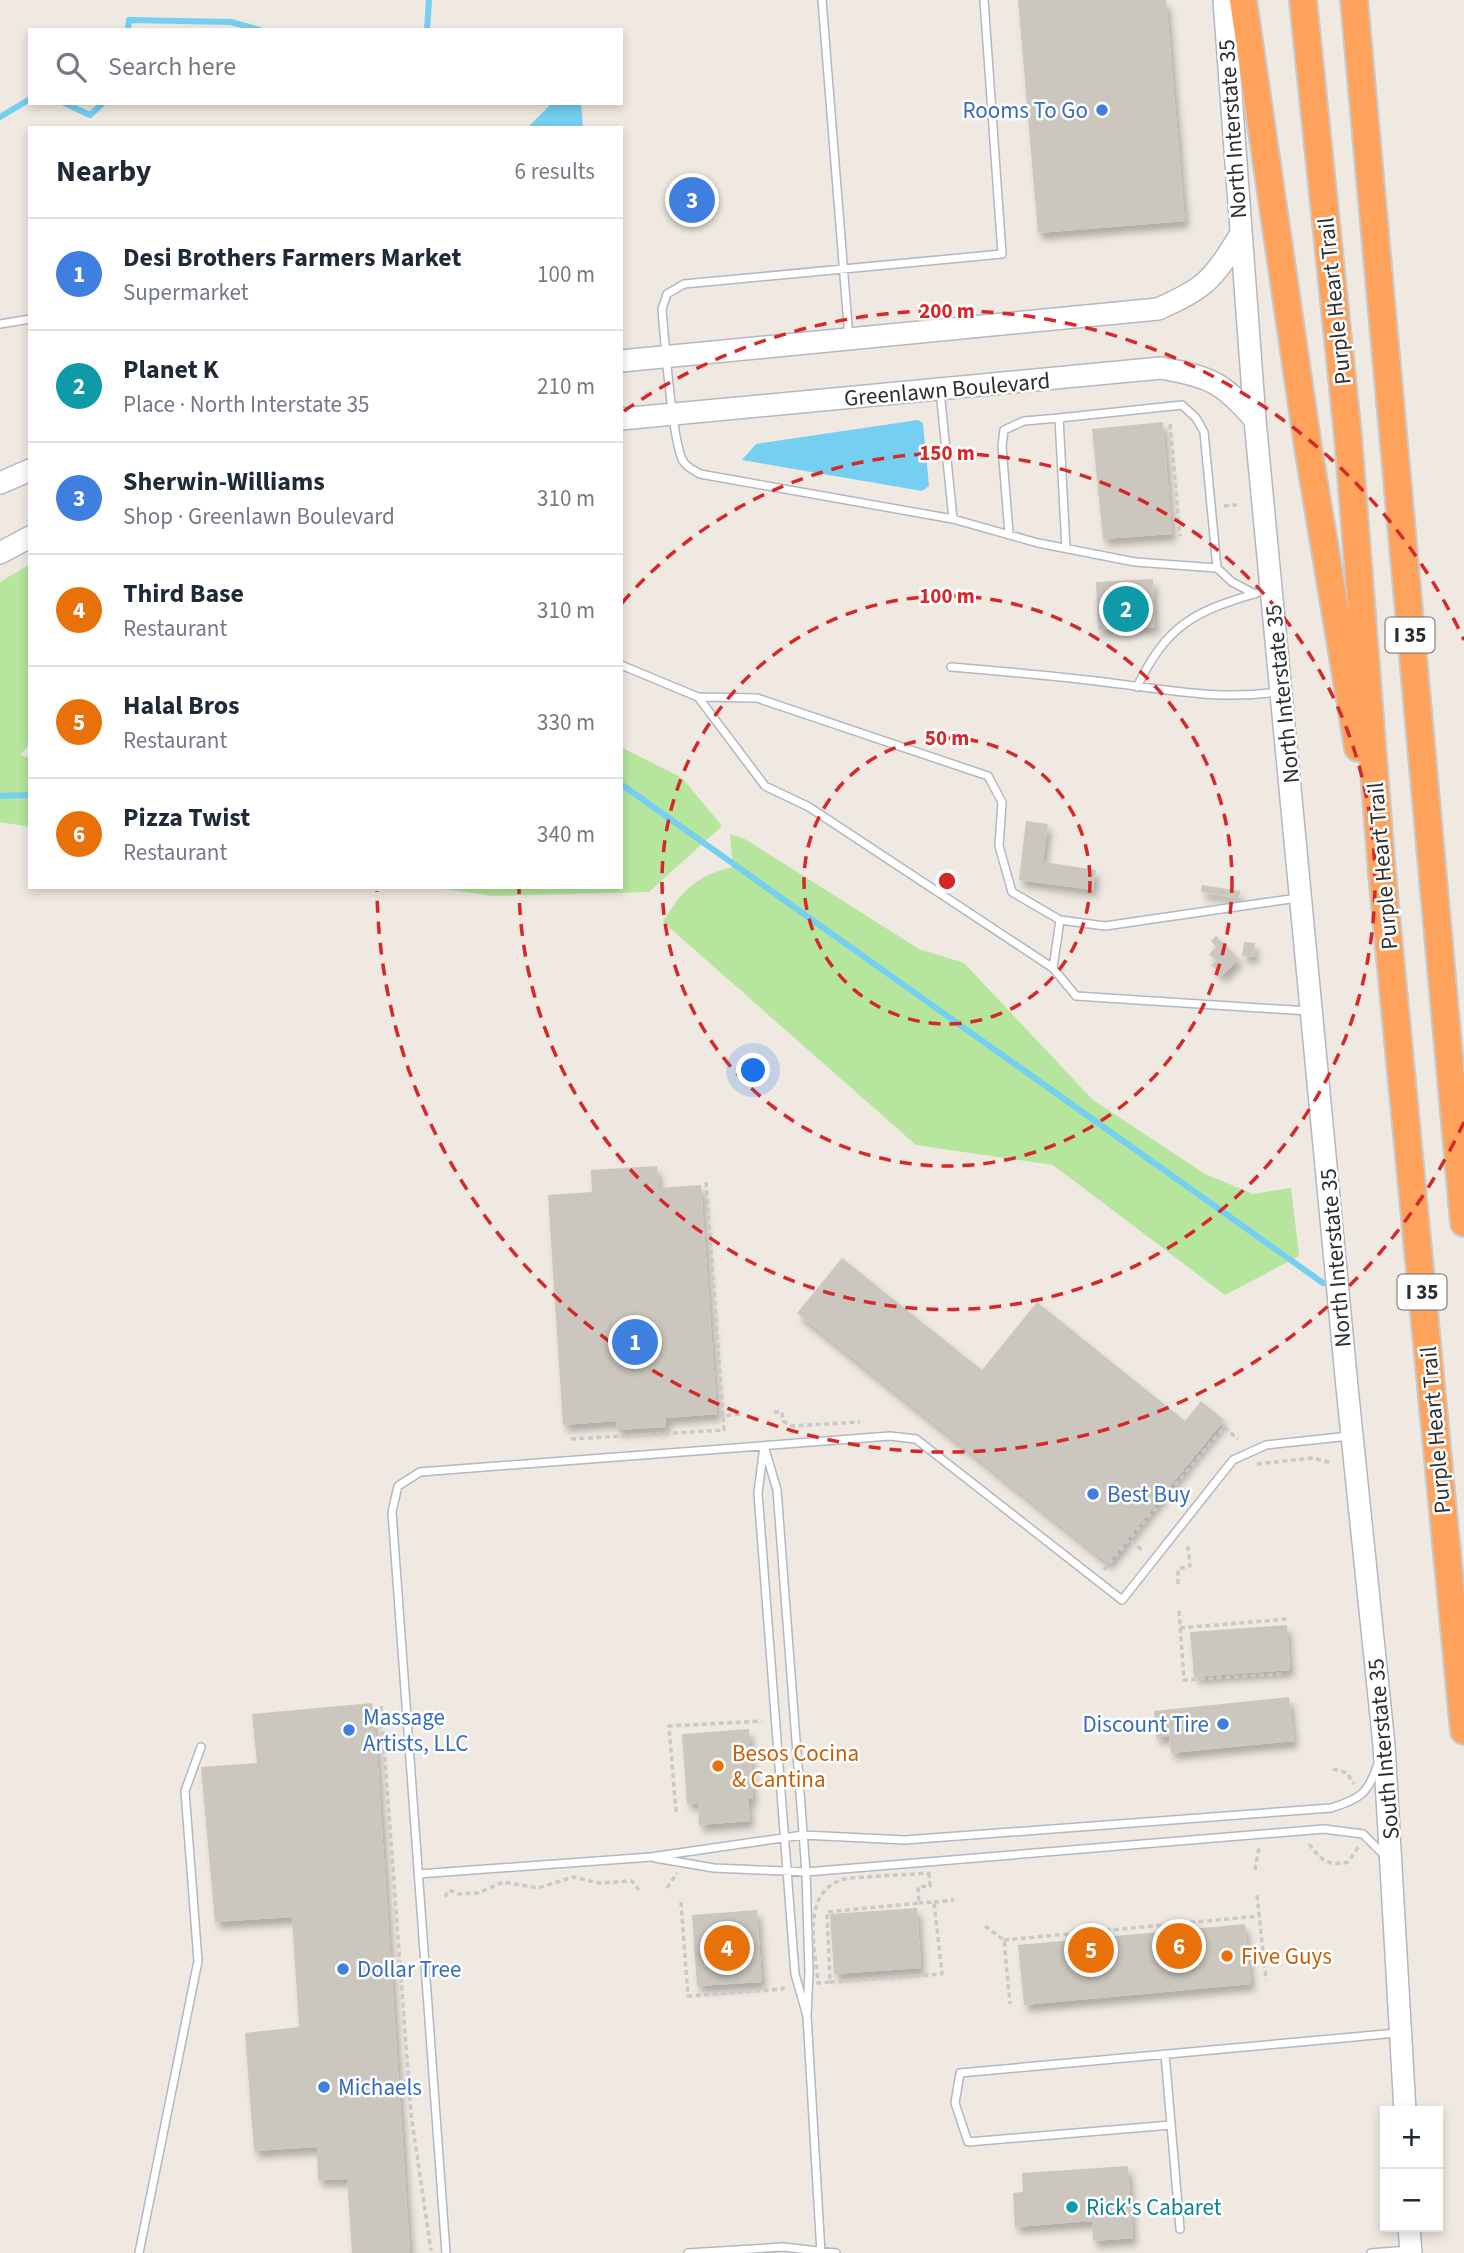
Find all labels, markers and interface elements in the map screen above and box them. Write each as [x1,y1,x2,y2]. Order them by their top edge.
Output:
search box [28,28,623,105]
street label: North Interstate 35 [1210,38,1255,220]
icon: search [52,48,90,86]
text: Search here [108,48,236,85]
place label: Rooms To Go [962,94,1088,127]
marker: Rooms To Go [1094,102,1110,118]
text: Nearby [56,150,151,193]
text: 6 results [515,155,595,188]
pin: 3 [669,174,715,226]
street label: Purple Heart Trail [1309,216,1360,386]
text: Desi Brothers Farmers Market [123,239,461,276]
text: 1 [73,258,85,291]
text: 100 m [537,258,595,291]
text: Supermarket [123,276,249,309]
text: 200 m [919,296,975,326]
text: Planet K [123,351,219,388]
street label: Greenlawn Boulevard [843,364,1051,415]
text: 2 [73,370,85,403]
text: 210 m [537,370,595,403]
text: Place · North Interstate 35 [123,388,370,421]
text: 150 m [919,438,975,468]
text: Sherwin-Williams [123,463,325,500]
text: 3 [73,482,85,515]
text: 310 m [537,482,595,515]
text: Shop · Greenlawn Boulevard [123,500,395,533]
text: Third Base [123,575,244,612]
text: 100 m [919,581,975,611]
pin: 2 [1103,583,1149,635]
text: 4 [73,594,85,627]
text: 310 m [537,594,595,627]
street label: North Interstate 35 [1257,603,1308,785]
text: Restaurant [123,612,227,645]
road number: I 35 [1386,618,1434,652]
text: Halal Bros [123,687,240,724]
text: 5 [73,706,85,739]
text: 330 m [537,706,595,739]
text: 50 m [925,723,969,753]
text: Restaurant [123,724,227,757]
street label: Purple Heart Trail [1359,781,1406,951]
text: Pizza Twist [123,799,250,836]
text: 6 [73,818,85,851]
text: 340 m [537,818,595,851]
text: Restaurant [123,836,227,869]
centre of rings [935,869,959,893]
your location [736,1053,770,1087]
street label: North Interstate 35 [1311,1167,1360,1349]
road number: I 35 [1398,1274,1446,1310]
pin: 1 [612,1316,658,1368]
street label: Purple Heart Trail [1412,1345,1459,1515]
place label: Best Buy [1107,1478,1191,1511]
marker: Best Buy [1085,1486,1101,1502]
street label: South Interstate 35 [1359,1657,1408,1841]
place label: Massage Artists, LLC [363,1701,468,1760]
place label: Discount Tire [1082,1708,1209,1741]
marker: Discount Tire [1215,1716,1231,1732]
marker: Massage Artists, LLC [341,1722,357,1738]
place label: Besos Cocina & Cantina [732,1737,859,1796]
marker: Besos Cocina & Cantina [710,1758,726,1774]
pin: 6 [1156,1920,1202,1972]
pin: 4 [704,1922,750,1974]
pin: 5 [1068,1924,1114,1976]
place label: Five Guys [1241,1940,1332,1973]
marker: Five Guys [1219,1948,1235,1964]
place label: Dollar Tree [357,1953,461,1986]
marker: Dollar Tree [335,1961,351,1977]
place label: Michaels [338,2071,422,2104]
marker: Michaels [316,2079,332,2095]
map controls [1380,2106,1443,2232]
button: + [1380,2106,1443,2169]
button: − [1380,2169,1443,2232]
place label: Rick's Cabaret [1086,2191,1222,2224]
marker: Rick's Cabaret [1064,2199,1080,2215]

